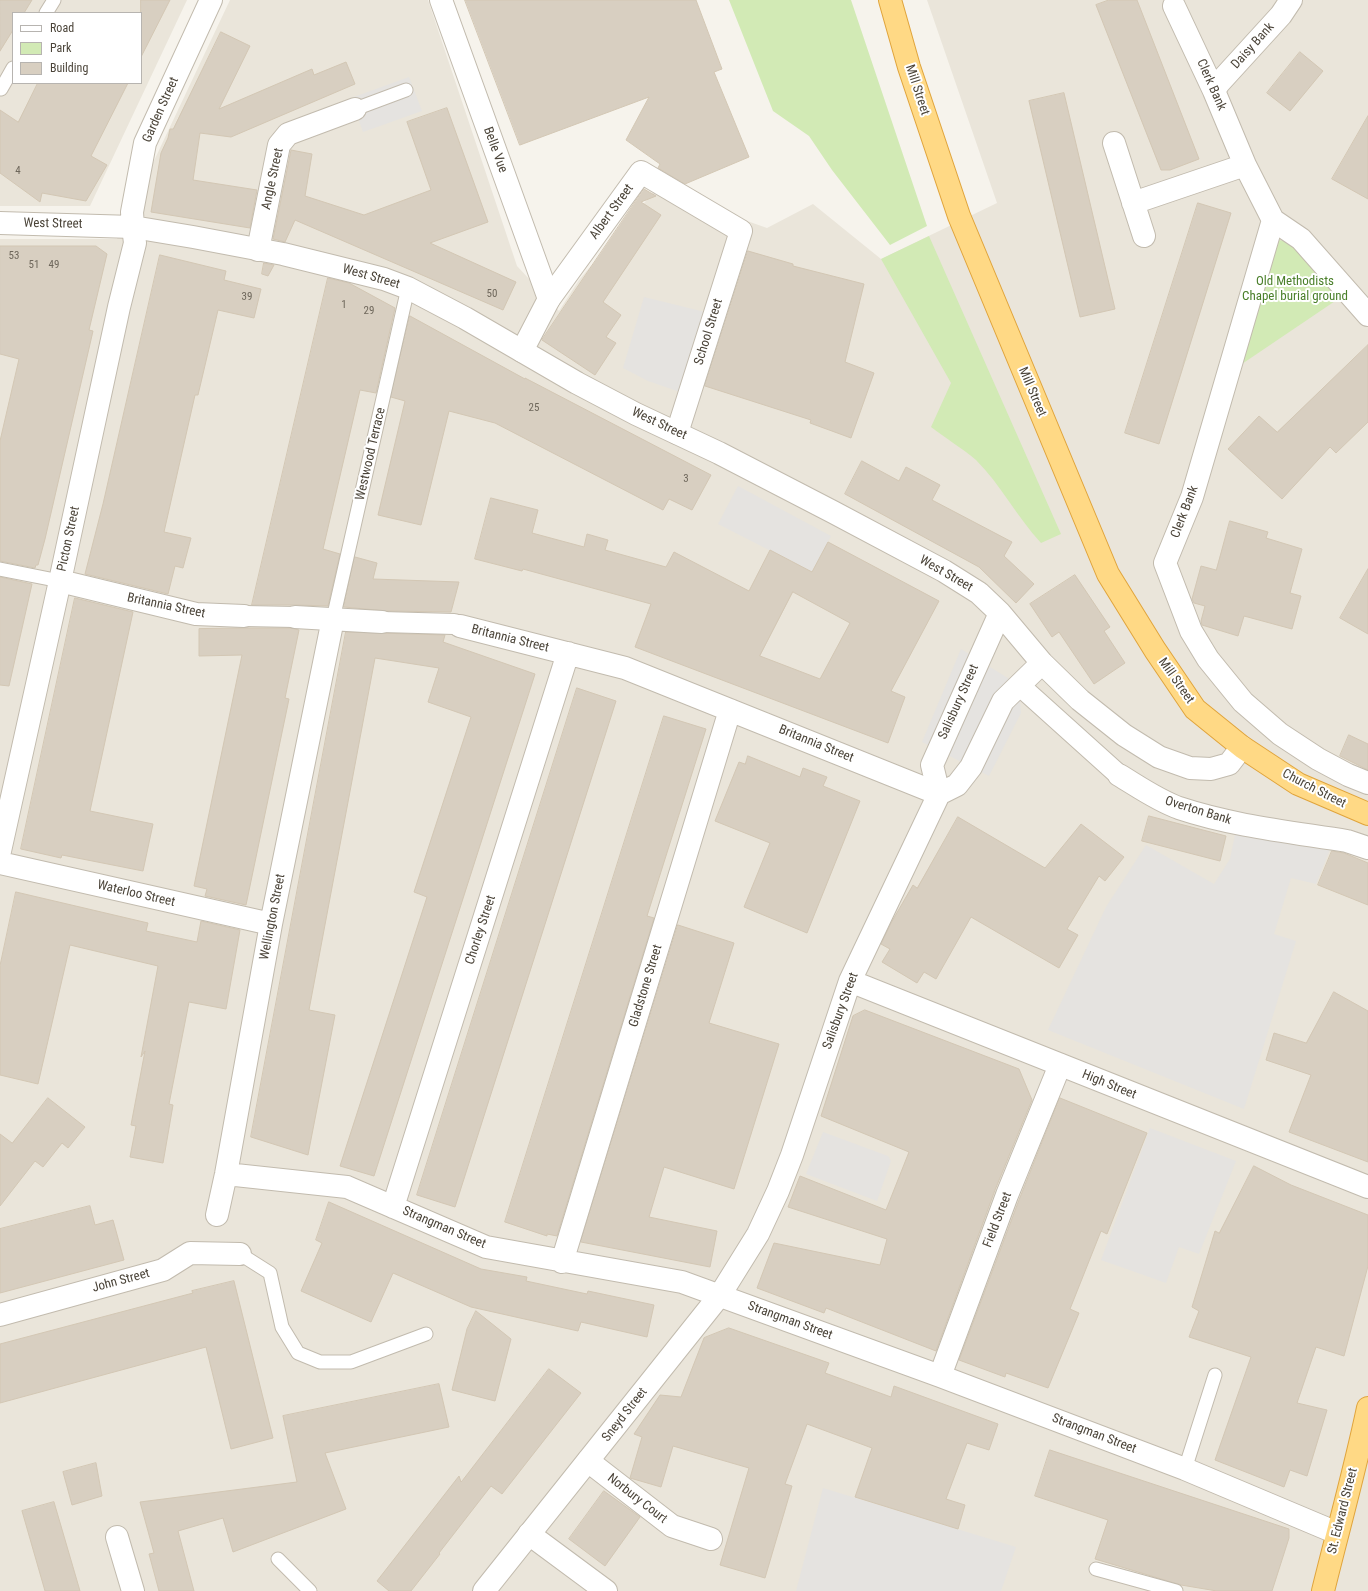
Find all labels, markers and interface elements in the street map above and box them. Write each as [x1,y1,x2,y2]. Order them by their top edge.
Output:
legend [12,12,142,84]
street label: Daisy Bank [1228,20,1278,72]
text: Road [50,21,74,35]
text: Park [50,41,71,55]
street label: Clerk Bank [1193,57,1229,113]
text: Building [50,61,88,75]
street label: Mill Street [902,63,932,117]
street label: Garden Street [140,75,182,145]
street label: Belle Vue [480,125,510,175]
street label: Angle Street [259,147,287,211]
house number: 4 [15,164,21,178]
street label: Albert Street [587,181,637,243]
street label: West Street [23,216,83,232]
house number: 53 [9,249,19,263]
house number: 51 [29,258,39,272]
house number: 49 [49,258,59,272]
street label: West Street [340,261,402,293]
park label: Old Methodists Chapel burial ground [1242,274,1348,305]
house number: 50 [487,287,497,301]
house number: 39 [242,290,252,304]
street label: School Street [692,297,726,367]
house number: 1 [341,298,347,312]
house number: 29 [364,304,374,318]
street label: Mill Street [1015,365,1049,419]
house number: 25 [529,401,539,415]
street label: West Street [629,404,689,444]
street label: Westwood Terrace [353,406,389,502]
house number: 3 [683,472,689,486]
street label: Clerk Bank [1168,484,1202,540]
street label: Picton Street [54,505,84,573]
street label: West Street [917,552,975,596]
street label: Britannia Street [126,590,206,622]
street label: Britannia Street [470,622,550,656]
street label: Mill Street [1155,655,1197,707]
street label: Salisbury Street [936,662,982,742]
street label: Britannia Street [776,722,856,766]
street label: Church Street [1279,766,1349,812]
street label: Overton Bank [1163,794,1233,828]
street label: Wellington Street [257,873,289,961]
street label: Waterloo Street [96,877,176,911]
street label: Chorley Street [462,893,500,967]
street label: Gladstone Street [626,943,666,1029]
street label: Salisbury Street [820,971,862,1051]
street label: High Street [1080,1067,1138,1103]
street label: Field Street [980,1190,1016,1250]
street label: Strangman Street [400,1203,488,1253]
street label: John Street [91,1266,151,1296]
street label: Strangman Street [746,1298,834,1344]
street label: Sneyd Street [599,1385,651,1445]
street label: Strangman Street [1050,1411,1138,1457]
street label: St. Edward Street [1325,1466,1361,1556]
street label: Norbury Court [604,1471,670,1527]

